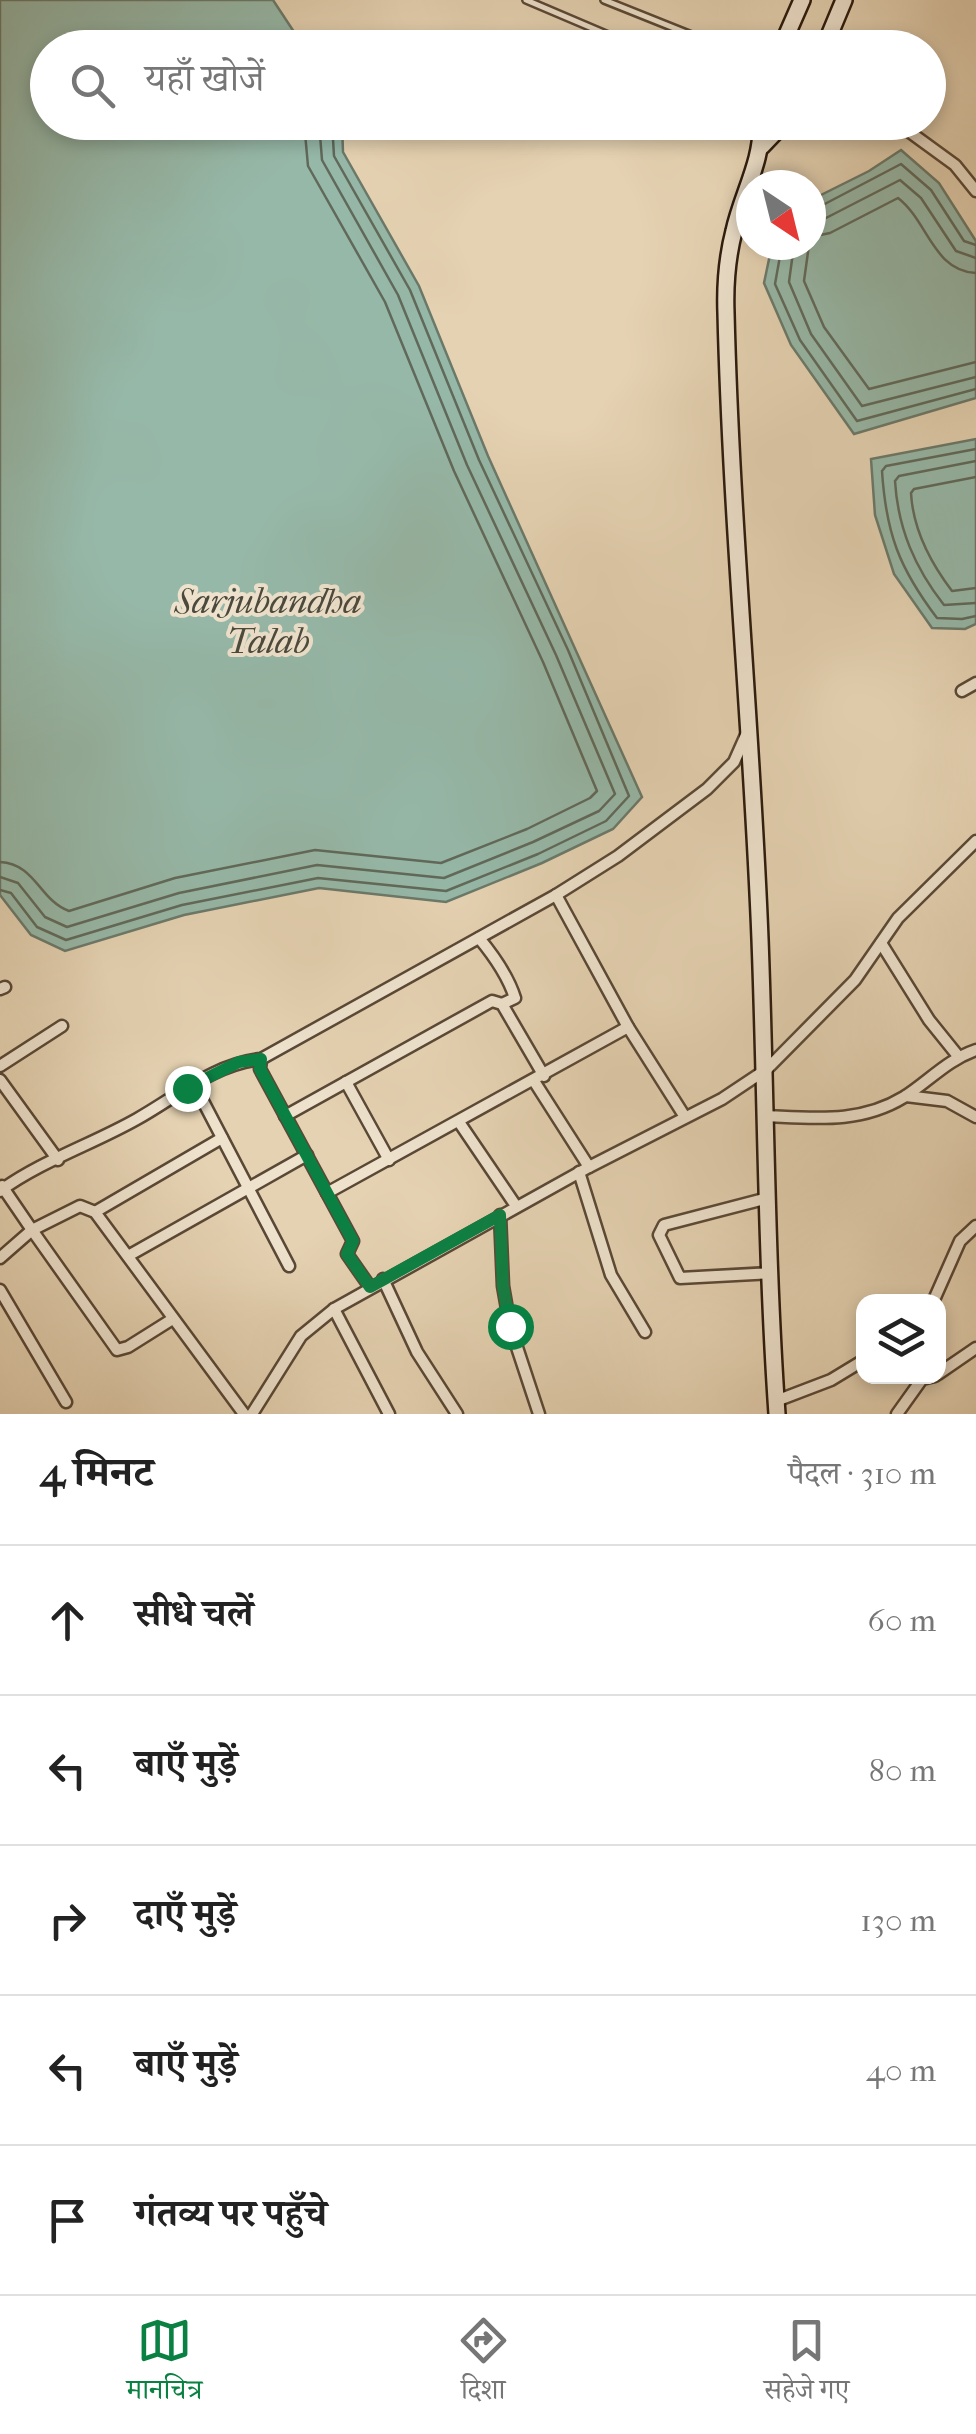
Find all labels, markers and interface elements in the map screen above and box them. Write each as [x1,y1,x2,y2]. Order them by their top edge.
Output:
search box [30,30,946,140]
text: यहाँ खोजें [145,56,264,101]
icon: search [65,58,120,113]
north arrow [736,170,826,260]
water label: Sarjubandha Talab [173,581,362,662]
route end [165,1066,211,1112]
map controls [856,1294,946,1384]
button: layers [856,1294,946,1384]
route start [488,1304,534,1350]
text: 4 मिनट [40,1448,153,1497]
text: पैदल · 310 m [788,1455,936,1492]
text: सीधे चलें [135,1591,253,1636]
icon: ahead [40,1593,95,1648]
text: 60 m [868,1602,936,1639]
text: बाएँ मुड़ें [135,1741,237,1786]
icon: left [40,1743,95,1798]
text: 80 m [869,1752,936,1789]
text: दाएँ मुड़ें [135,1891,236,1936]
icon: right [40,1893,95,1948]
text: 130 m [860,1902,936,1939]
text: बाएँ मुड़ें [135,2041,237,2086]
icon: left [40,2043,95,2098]
text: 40 m [866,2052,936,2089]
text: गंतव्य पर पहुँचे [135,2191,327,2236]
icon: arrive [40,2193,95,2248]
tab: मानचित्र [127,2313,202,2417]
tab: दिशा [456,2313,511,2417]
tab: सहेजे गए [764,2313,849,2417]

